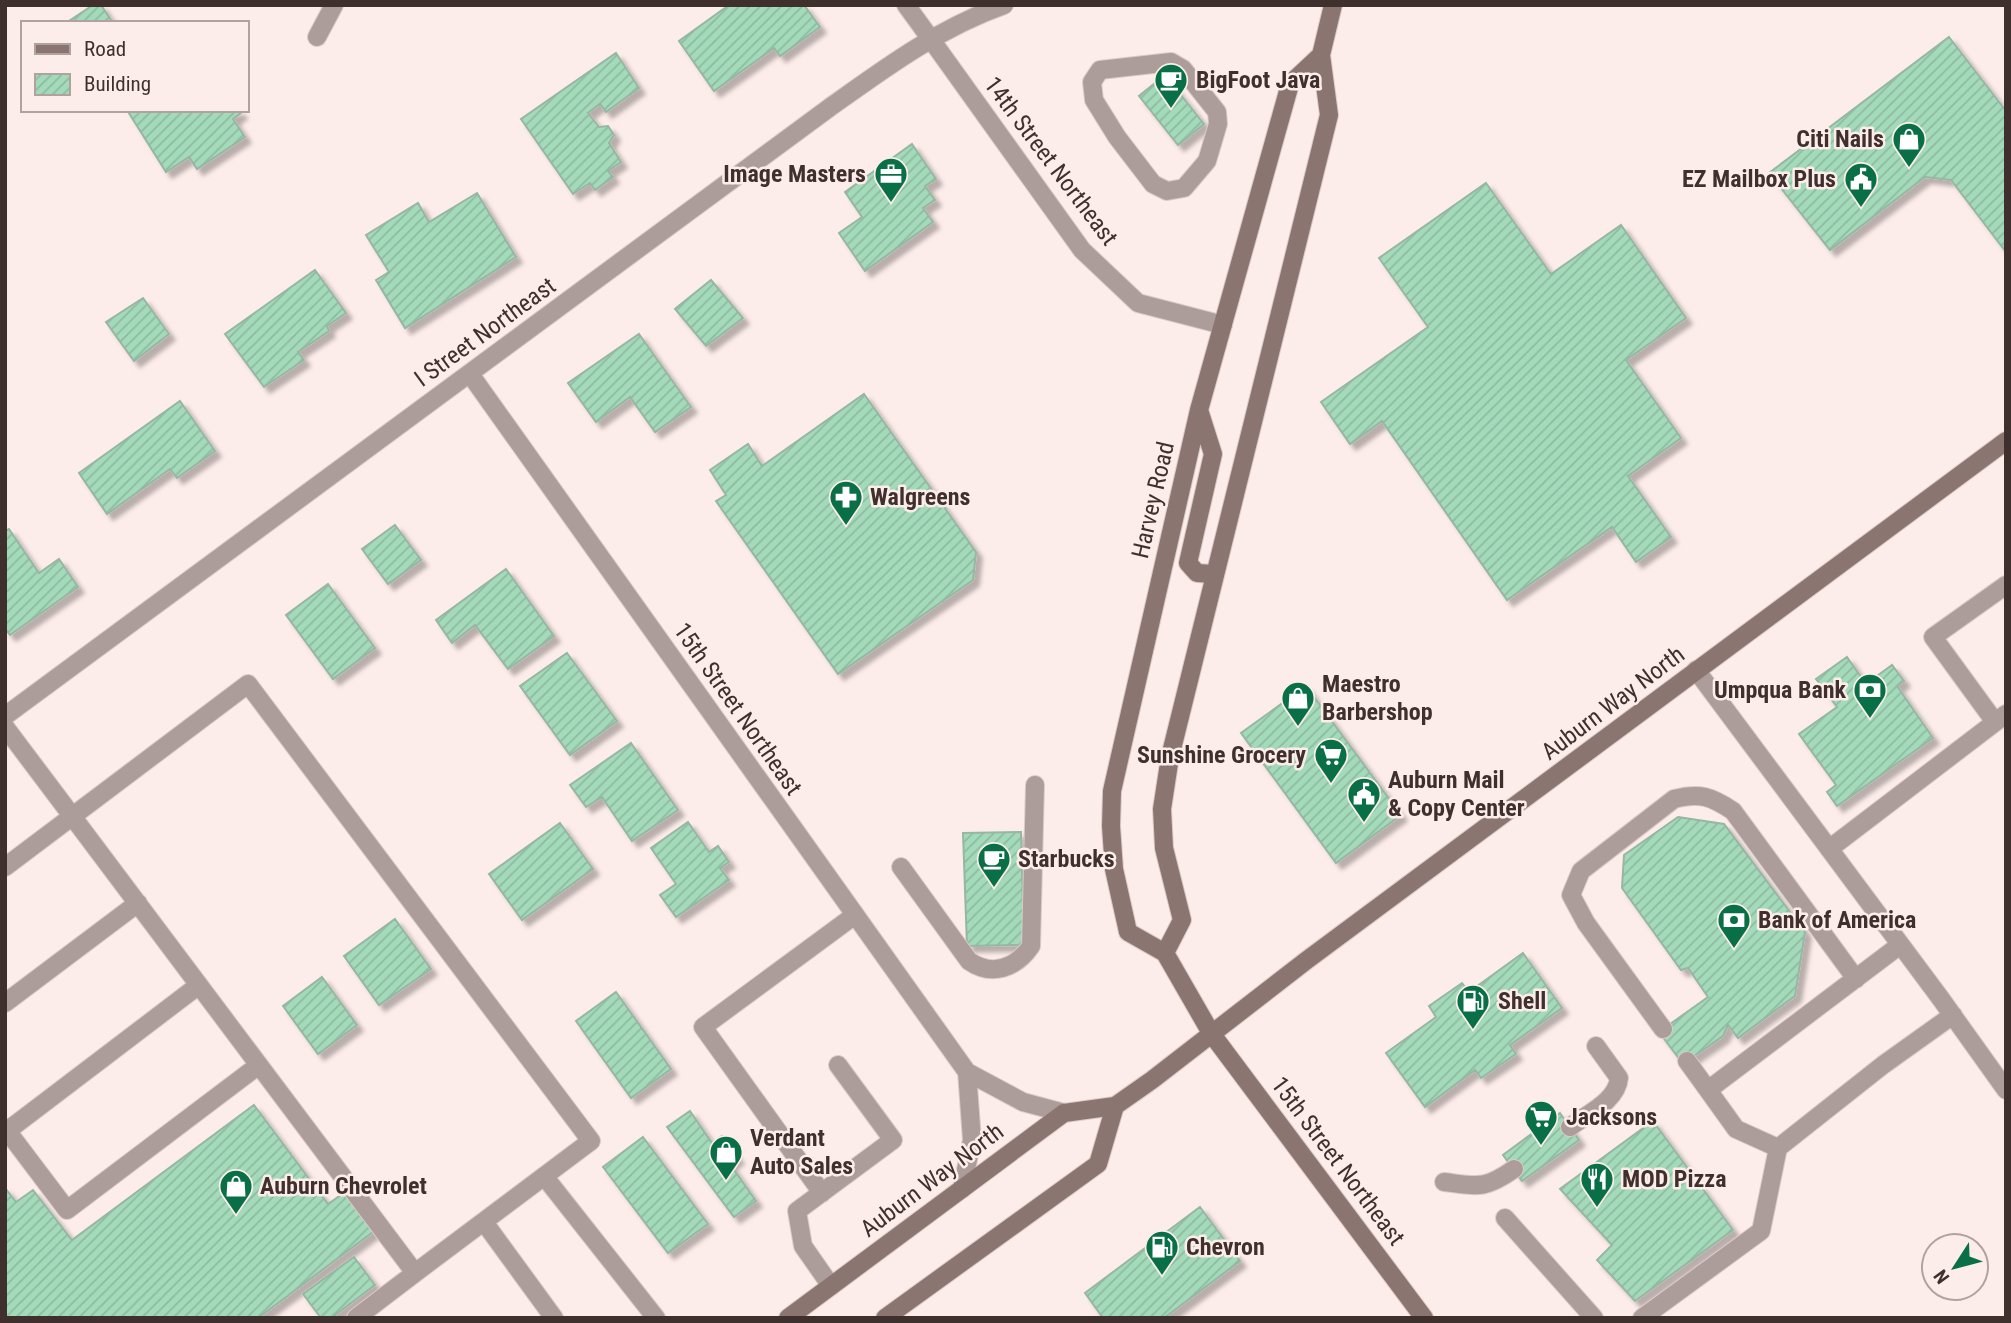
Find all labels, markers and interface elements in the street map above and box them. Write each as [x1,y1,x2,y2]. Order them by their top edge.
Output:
legend [21,21,248,112]
text: Road [84,37,126,61]
cafe icon: BigFoot Java [1152,61,1190,110]
place label: BigFoot Java [1196,66,1320,94]
street label: 14th Street Northeast [978,71,1124,251]
text: Building [84,72,151,96]
shop icon: Citi Nails [1890,120,1928,169]
place label: Citi Nails [1796,125,1884,153]
office icon: Image Masters [872,155,910,204]
place label: Image Masters [723,160,866,188]
public building icon: EZ Mailbox Plus [1842,160,1880,209]
place label: EZ Mailbox Plus [1682,165,1836,193]
street label: I Street Northeast [409,271,561,393]
street label: Harvey Road [1126,439,1180,561]
pharmacy icon: Walgreens [827,478,865,527]
place label: Walgreens [870,483,971,511]
street label: 15th Street Northeast [668,617,808,801]
street label: Auburn Way North [1536,640,1690,766]
place label: Maestro Barbershop [1322,670,1433,726]
bank icon: Umpqua Bank [1851,671,1889,720]
place label: Umpqua Bank [1714,676,1847,704]
shop icon: Maestro Barbershop [1279,679,1317,728]
supermarket icon: Sunshine Grocery [1312,736,1350,785]
place label: Sunshine Grocery [1137,741,1306,769]
place label: Auburn Mail & Copy Center [1388,766,1525,822]
public building icon: Auburn Mail & Copy Center [1345,775,1383,824]
cafe icon: Starbucks [975,840,1013,889]
place label: Starbucks [1018,845,1115,873]
bank icon: Bank of America [1715,901,1753,950]
place label: Bank of America [1758,906,1916,934]
fuel station icon: Shell [1454,982,1492,1031]
place label: Shell [1498,987,1546,1015]
street label: 15th Street Northeast [1265,1071,1411,1251]
supermarket icon: Jacksons [1522,1098,1560,1147]
place label: Jacksons [1566,1103,1657,1131]
street label: Auburn Way North [855,1117,1009,1243]
place label: Verdant Auto Sales [750,1124,853,1180]
shop icon: Verdant Auto Sales [707,1133,745,1182]
restaurant icon: MOD Pizza [1578,1160,1616,1209]
place label: MOD Pizza [1622,1165,1726,1193]
shop icon: Auburn Chevrolet [217,1167,255,1216]
place label: Auburn Chevrolet [260,1172,427,1200]
fuel station icon: Chevron [1143,1228,1181,1277]
north arrow [1920,1232,1990,1302]
place label: Chevron [1186,1233,1265,1261]
text: N [1929,1265,1954,1288]

